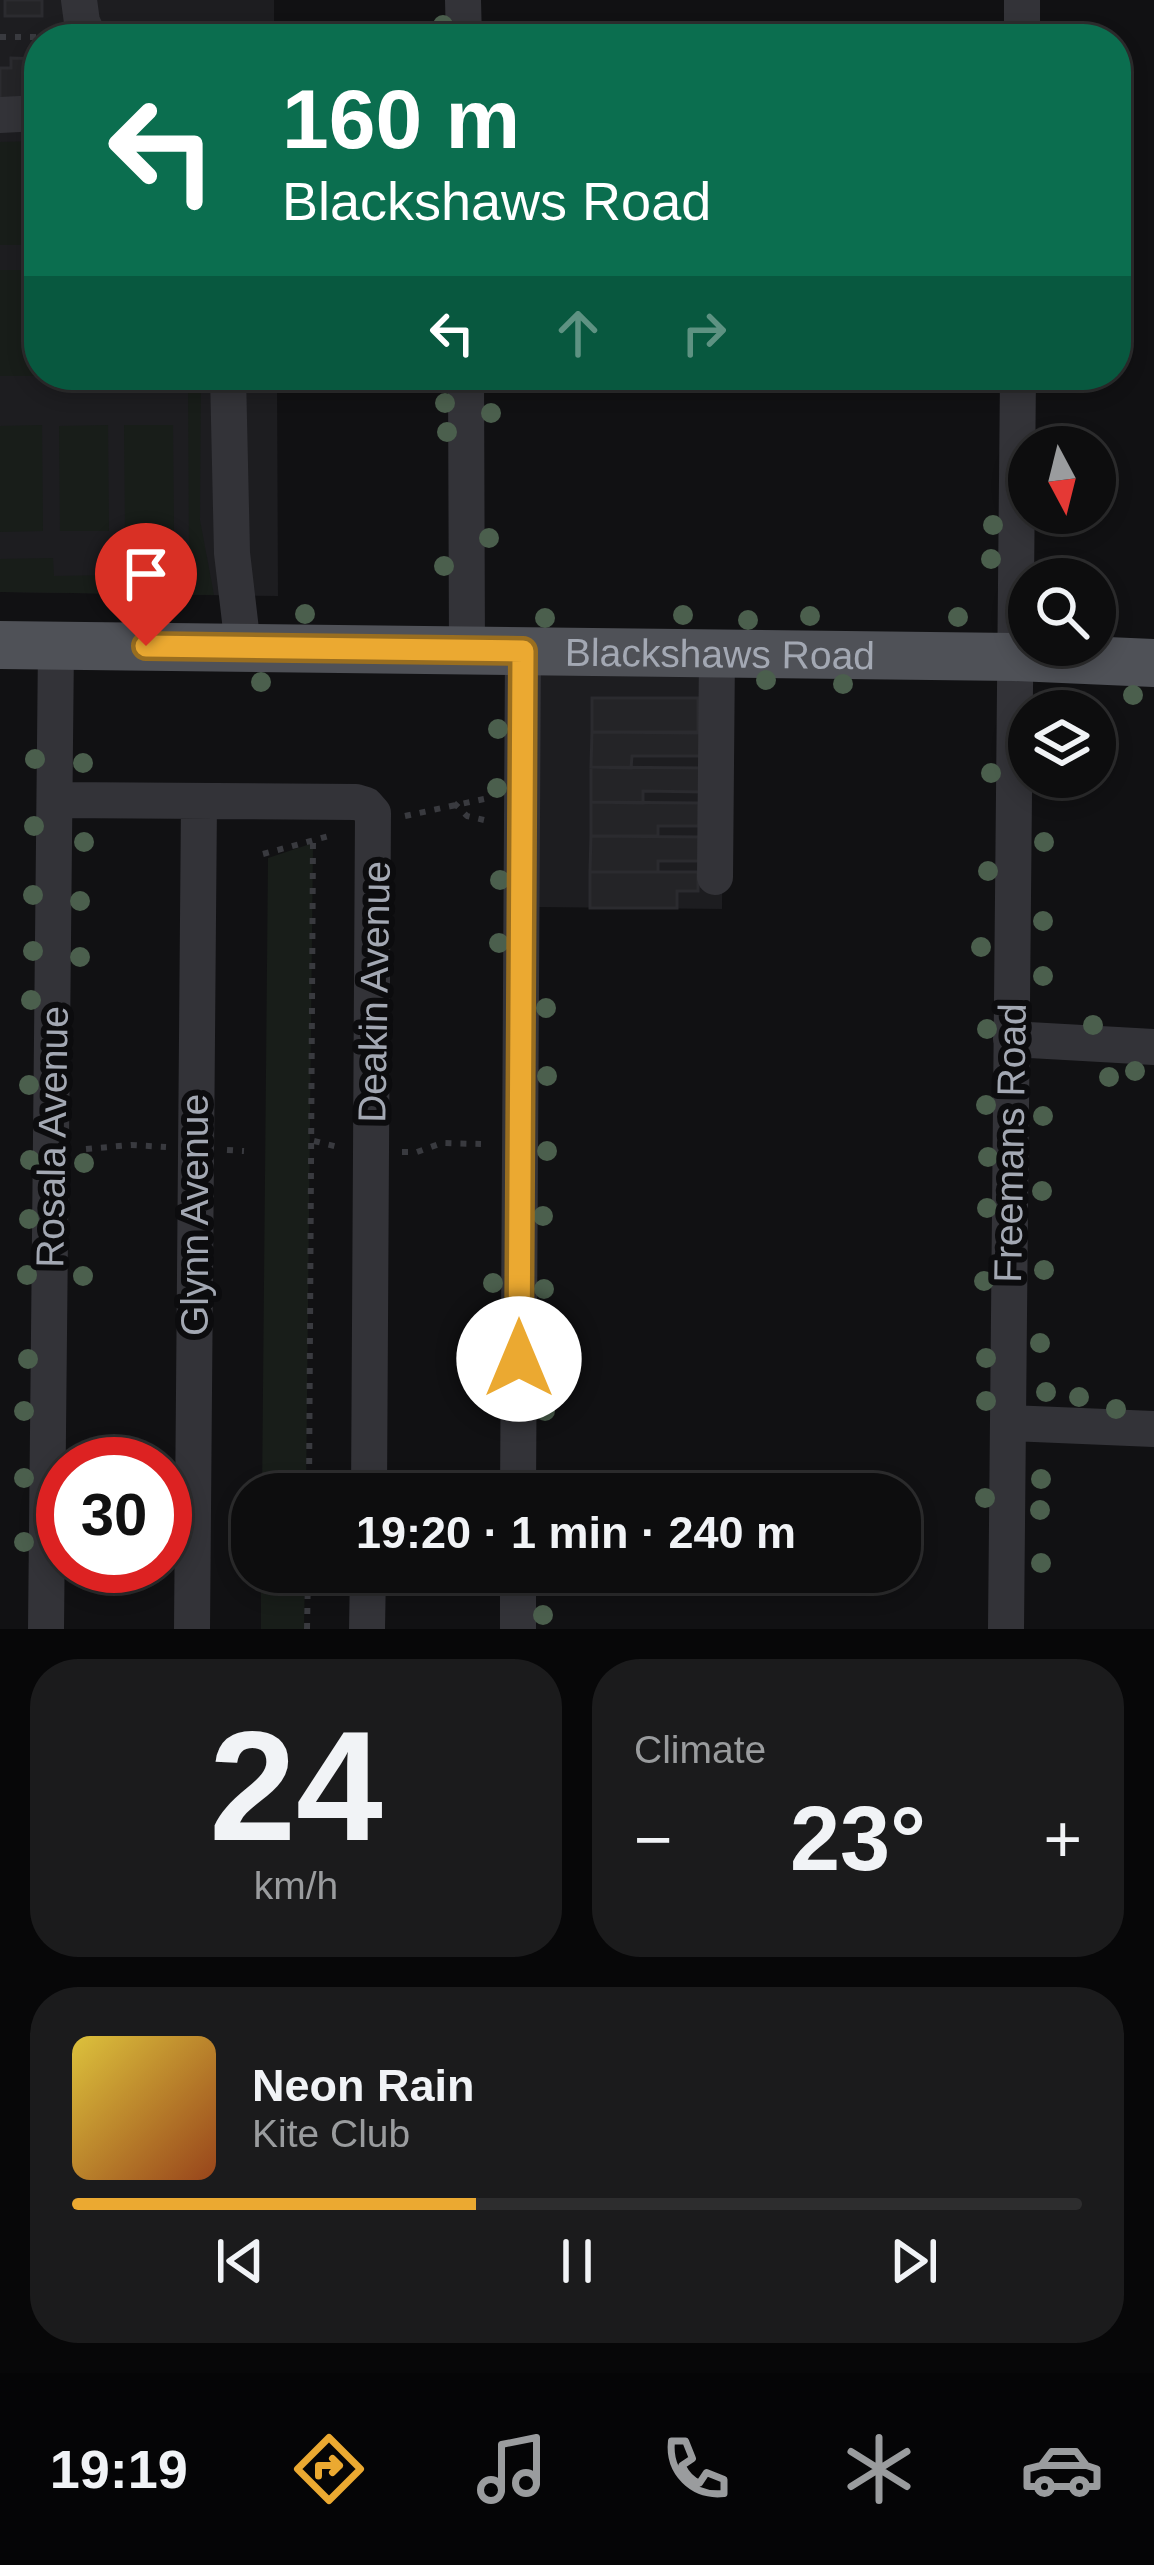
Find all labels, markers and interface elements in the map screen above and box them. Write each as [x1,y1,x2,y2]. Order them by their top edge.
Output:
icon: left [84,72,240,228]
text: 160 m [282,72,520,166]
text: Blackshaws Road [282,171,711,231]
icon: left [419,300,485,366]
icon: ahead [545,300,611,366]
icon: right [671,300,737,366]
north arrow [1008,426,1116,534]
map controls [1008,426,1116,798]
pin [95,523,197,646]
icon: arrive [113,541,179,607]
button: search [1008,558,1116,666]
street label: Blackshaws Road [565,630,875,677]
button: layers [1008,690,1116,798]
street label: Deakin Avenue [350,861,398,1123]
street label: Freemans Road [986,1003,1034,1283]
street label: Rosala Avenue [28,1006,76,1268]
street label: Glynn Avenue [173,1094,216,1336]
position arrow [456,1296,582,1422]
speed limit sign: 30 [36,1437,192,1593]
text: 19:20 · 1 min · 240 m [356,1507,796,1558]
text: 24 [209,1699,383,1873]
text: Climate [634,1728,766,1771]
text: 23° [790,1789,926,1889]
text: − [634,1802,673,1876]
text: + [1043,1802,1082,1876]
text: km/h [254,1864,338,1907]
text: Neon Rain [252,2060,475,2111]
text: Kite Club [252,2112,410,2155]
icon: previous [207,2228,273,2294]
icon: pause [544,2228,610,2294]
icon: next [881,2228,947,2294]
icon: directions [287,2427,371,2511]
icon: music [470,2427,554,2511]
icon: phone [654,2427,738,2511]
icon: climate [837,2427,921,2511]
icon: car [1020,2427,1104,2511]
text: 19:19 [50,2439,188,2499]

